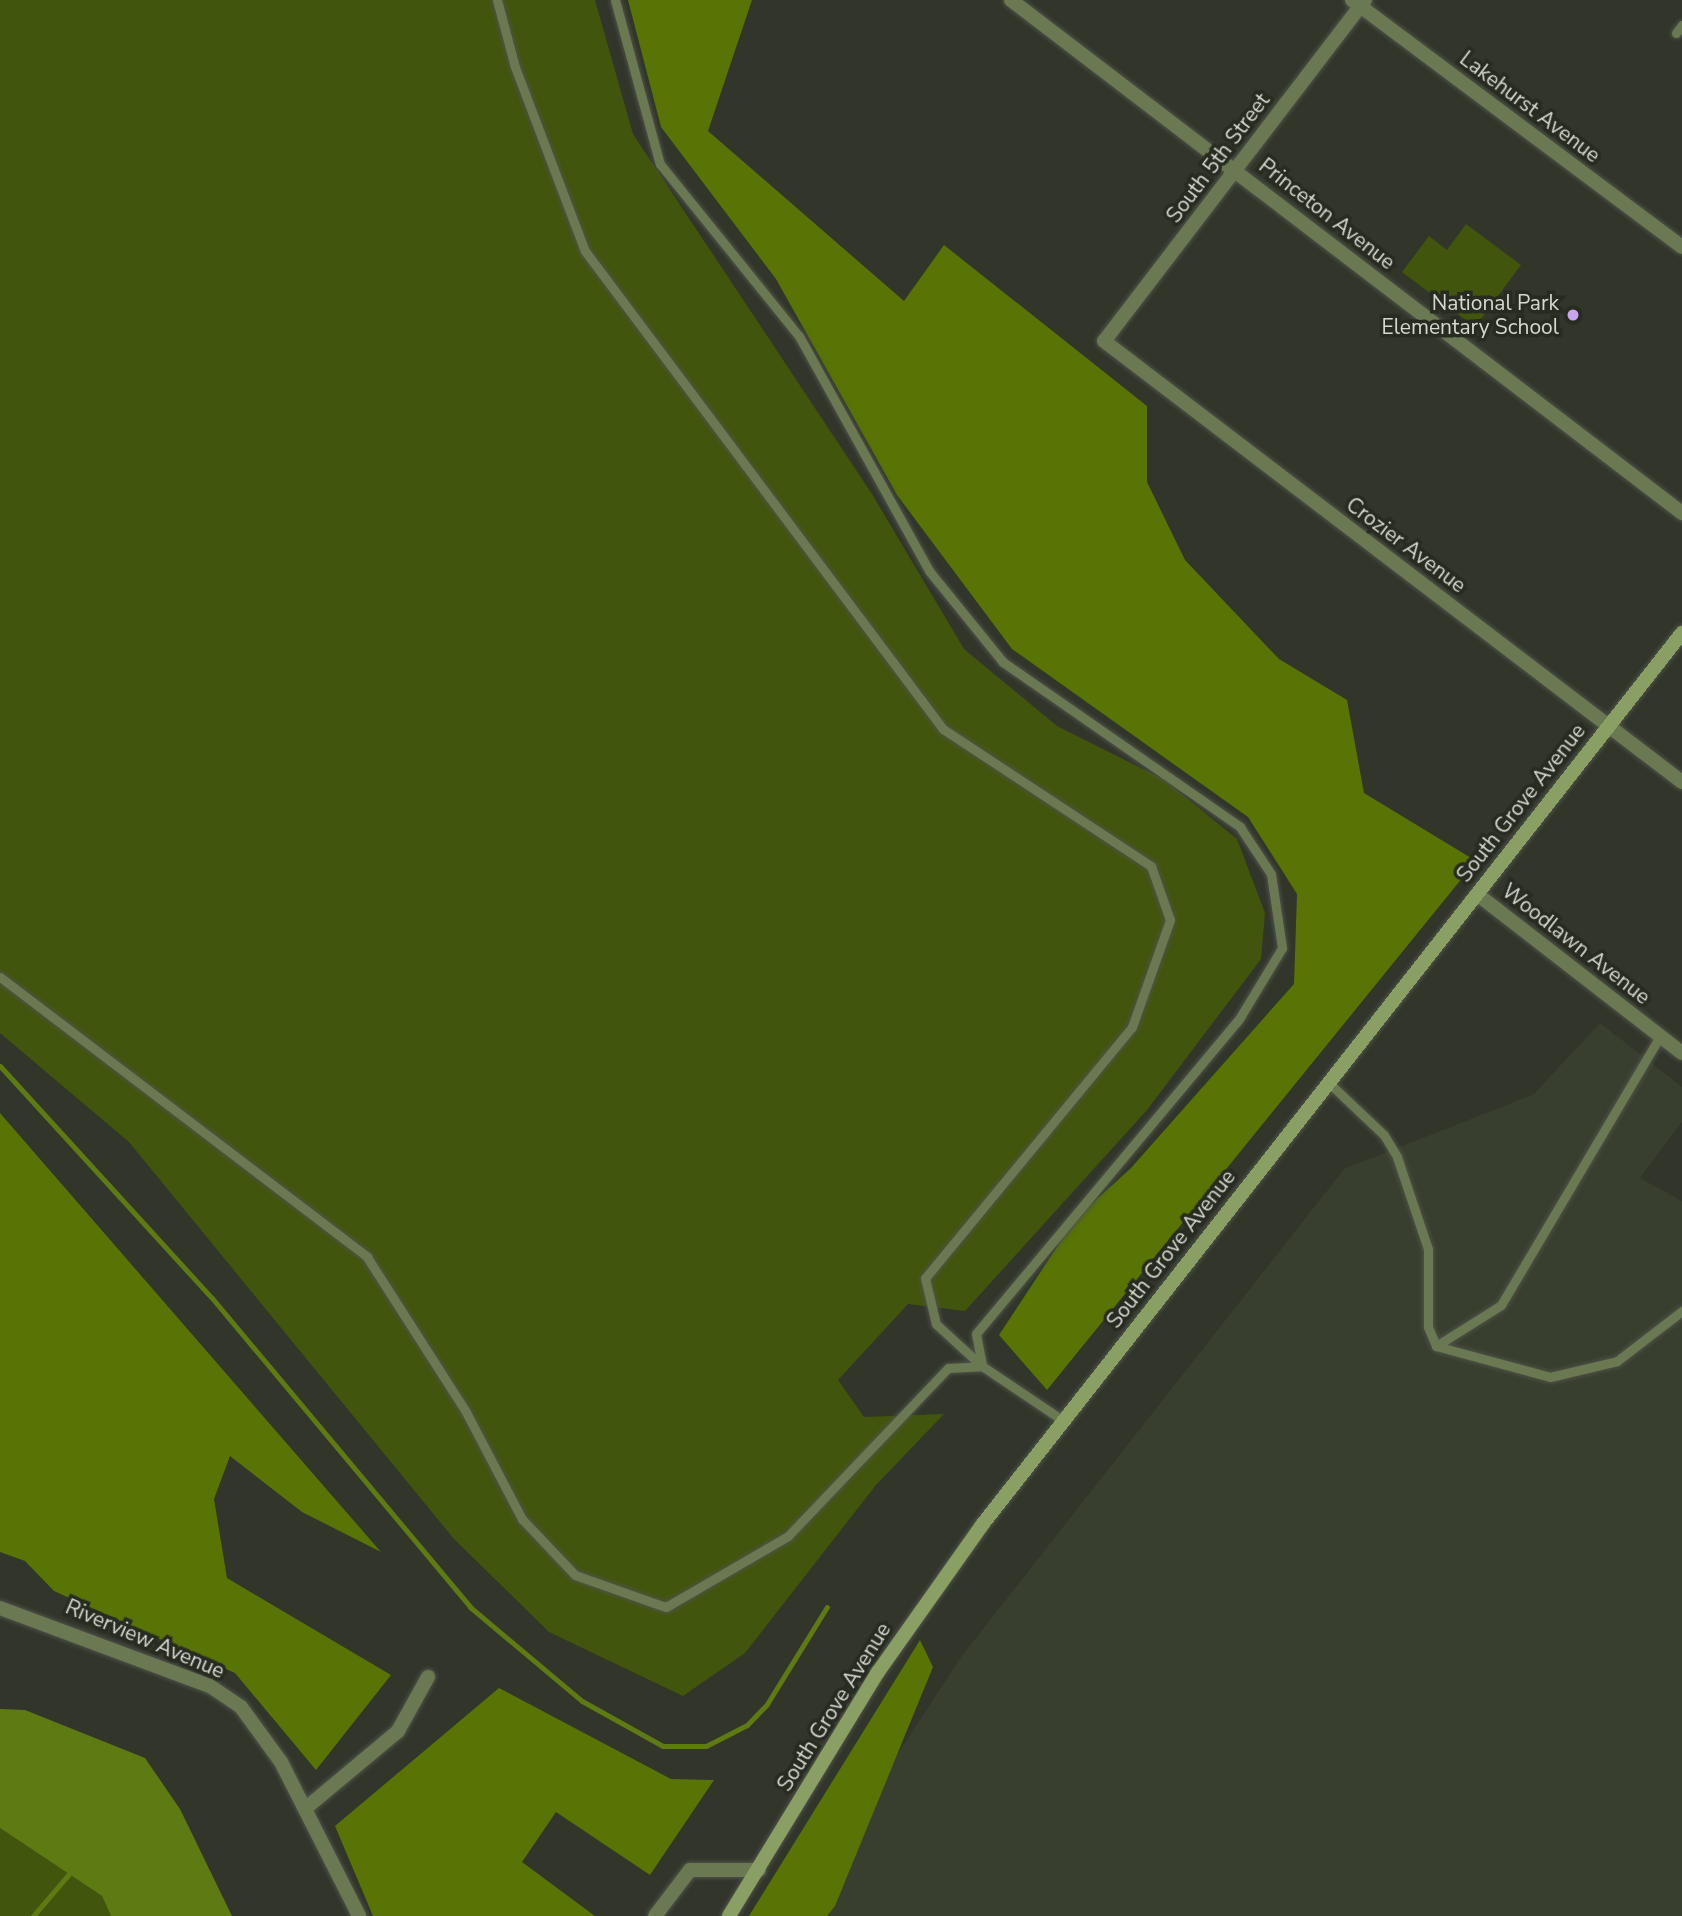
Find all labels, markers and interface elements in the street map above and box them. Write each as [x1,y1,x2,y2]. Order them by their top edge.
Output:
street label: Lakehurst Avenue [1455,46,1605,168]
street label: South 5th Street [1161,88,1275,228]
street label: Princeton Avenue [1254,153,1400,275]
place label: National Park Elementary School [1381,290,1559,340]
marker: National Park Elementary School [1565,307,1581,323]
street label: Crozier Avenue [1341,492,1471,598]
street label: South Grove Avenue [1451,719,1591,887]
street label: Woodlawn Avenue [1497,878,1655,1010]
street label: South Grove Avenue [1101,1165,1241,1333]
street label: Riverview Avenue [62,1594,228,1684]
street label: South Grove Avenue [772,1618,896,1796]

